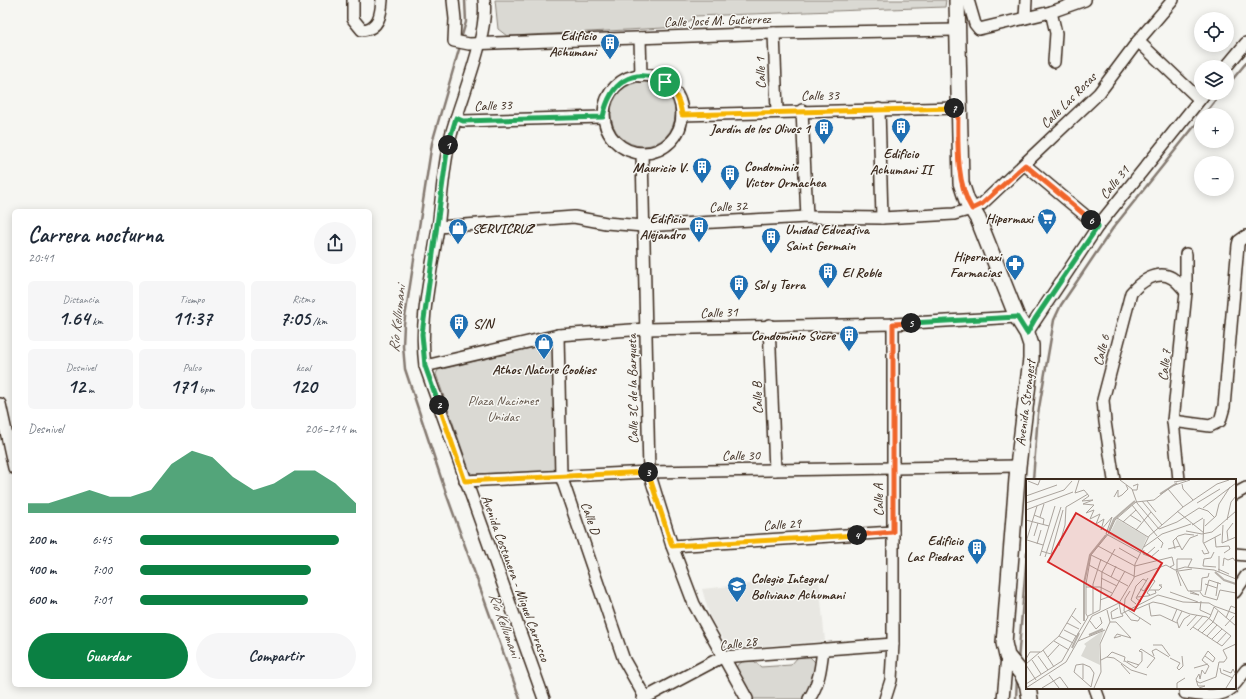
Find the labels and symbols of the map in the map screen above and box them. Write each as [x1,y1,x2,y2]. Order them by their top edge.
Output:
street label: Calle José M. Gutierrez [664,10,772,31]
place label: Edificio Achumani [549,27,598,60]
building icon: Edificio Achumani [599,32,621,60]
street label: Calle 1 [751,56,770,89]
pin [648,65,682,99]
street label: Calle Las Rosas [1037,68,1101,132]
street label: Calle 33 [801,87,841,104]
street label: Calle 33 [474,96,514,115]
pin: 7 [944,98,964,118]
building icon: Edificio Achumani II [890,116,912,144]
building icon: Jardín de los Olivos 1 [813,117,835,145]
place label: Jardín de los Olivos 1 [709,120,812,137]
pin: 1 [438,135,458,155]
place label: Edificio Achumani II [870,145,935,178]
building icon: Mauricio V. [691,156,713,184]
place label: Condominio Victor Ormachea [744,158,827,191]
place label: Mauricio V. [633,159,688,176]
street label: Calle 31 [1096,162,1133,202]
building icon: Condominio Victor Ormachea [719,163,741,191]
street label: Calle 32 [709,197,749,216]
supermarket icon: Hipermaxi [1036,207,1058,235]
place label: Edificio Alejandro [640,210,686,243]
place label: Hipermaxi [986,210,1035,227]
pin: 6 [1081,210,1101,230]
building icon: Edificio Alejandro [688,215,710,243]
shop icon: SERVICRUZ [447,217,469,245]
place label: SERVICRUZ [472,220,536,237]
place label: Unidad Educativa Saint Germain [785,221,870,254]
building icon: Unidad Educativa Saint Germain [760,226,782,254]
place label: Hipermaxi Farmacias [950,248,1003,281]
pharmacy icon: Hipermaxi Farmacias [1004,253,1026,281]
building icon: El Roble [817,261,839,289]
place label: El Roble [842,264,883,281]
building icon: Sol y Terra [728,273,750,301]
place label: Sol y Terra [753,276,806,293]
water label: Río Kellumani [385,281,411,353]
street label: Calle 31 [700,303,739,322]
building icon: S/N [448,312,470,340]
pin: 5 [901,313,921,333]
place label: S/N [473,315,496,332]
building icon: Condominio Sucre [838,324,860,352]
place label: Condominio Sucre [751,327,836,344]
shop icon: Athos Nature Cookies [533,332,555,360]
street label: Calle 6 [1089,332,1114,368]
street label: Calle 3C de la Barqueta [623,333,642,444]
street label: Calle 7 [1154,348,1175,382]
street label: Avenida Strongest [1012,357,1039,447]
place label: Athos Nature Cookies [492,361,598,378]
street label: Calle B [748,380,767,415]
park label: Plaza Naciones Unidas [468,392,540,425]
pin: 2 [429,395,449,415]
street label: Calle 30 [722,447,762,464]
pin: 3 [638,462,658,482]
inset map [1026,479,1236,689]
street label: Calle A [870,483,887,516]
street label: Avenida Costanera - Miguel Carrasco [477,492,554,665]
street label: Calle D [577,500,604,538]
street label: Calle 29 [762,515,803,534]
pin: 4 [847,525,867,545]
place label: Edificio Las Piedras [907,532,965,565]
building icon: Edificio Las Piedras [966,537,988,565]
place label: Colegio Integral Boliviano Achumani [751,570,847,603]
school or university icon: Colegio Integral Boliviano Achumani [726,575,748,603]
water label: Río Kellumani [484,591,526,664]
street label: Calle 28 [718,632,760,655]

